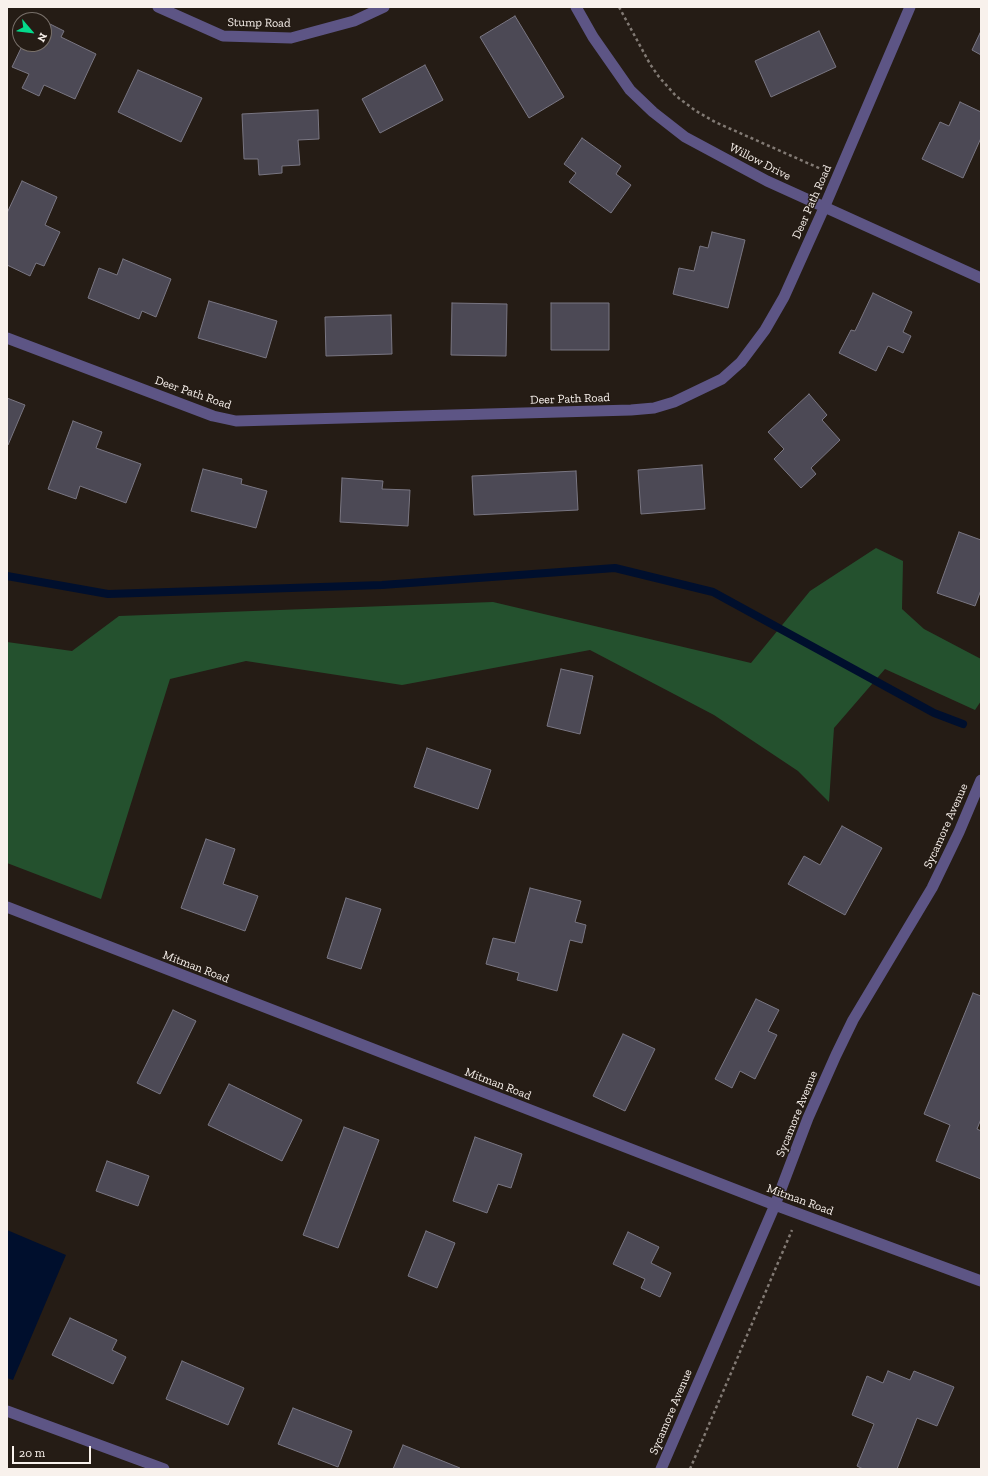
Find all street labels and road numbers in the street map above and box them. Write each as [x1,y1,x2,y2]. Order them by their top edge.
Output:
street label: Stump Road [227,15,291,31]
street label: Willow Drive [727,140,793,184]
street label: Deer Path Road [789,163,835,241]
street label: Deer Path Road [153,373,233,413]
street label: Deer Path Road [530,390,610,408]
street label: Sycamore Avenue [921,781,971,871]
street label: Mitman Road [161,948,231,986]
street label: Mitman Road [463,1065,533,1103]
street label: Sycamore Avenue [773,1069,821,1159]
street label: Mitman Road [765,1181,835,1219]
street label: Sycamore Avenue [646,1367,696,1457]

